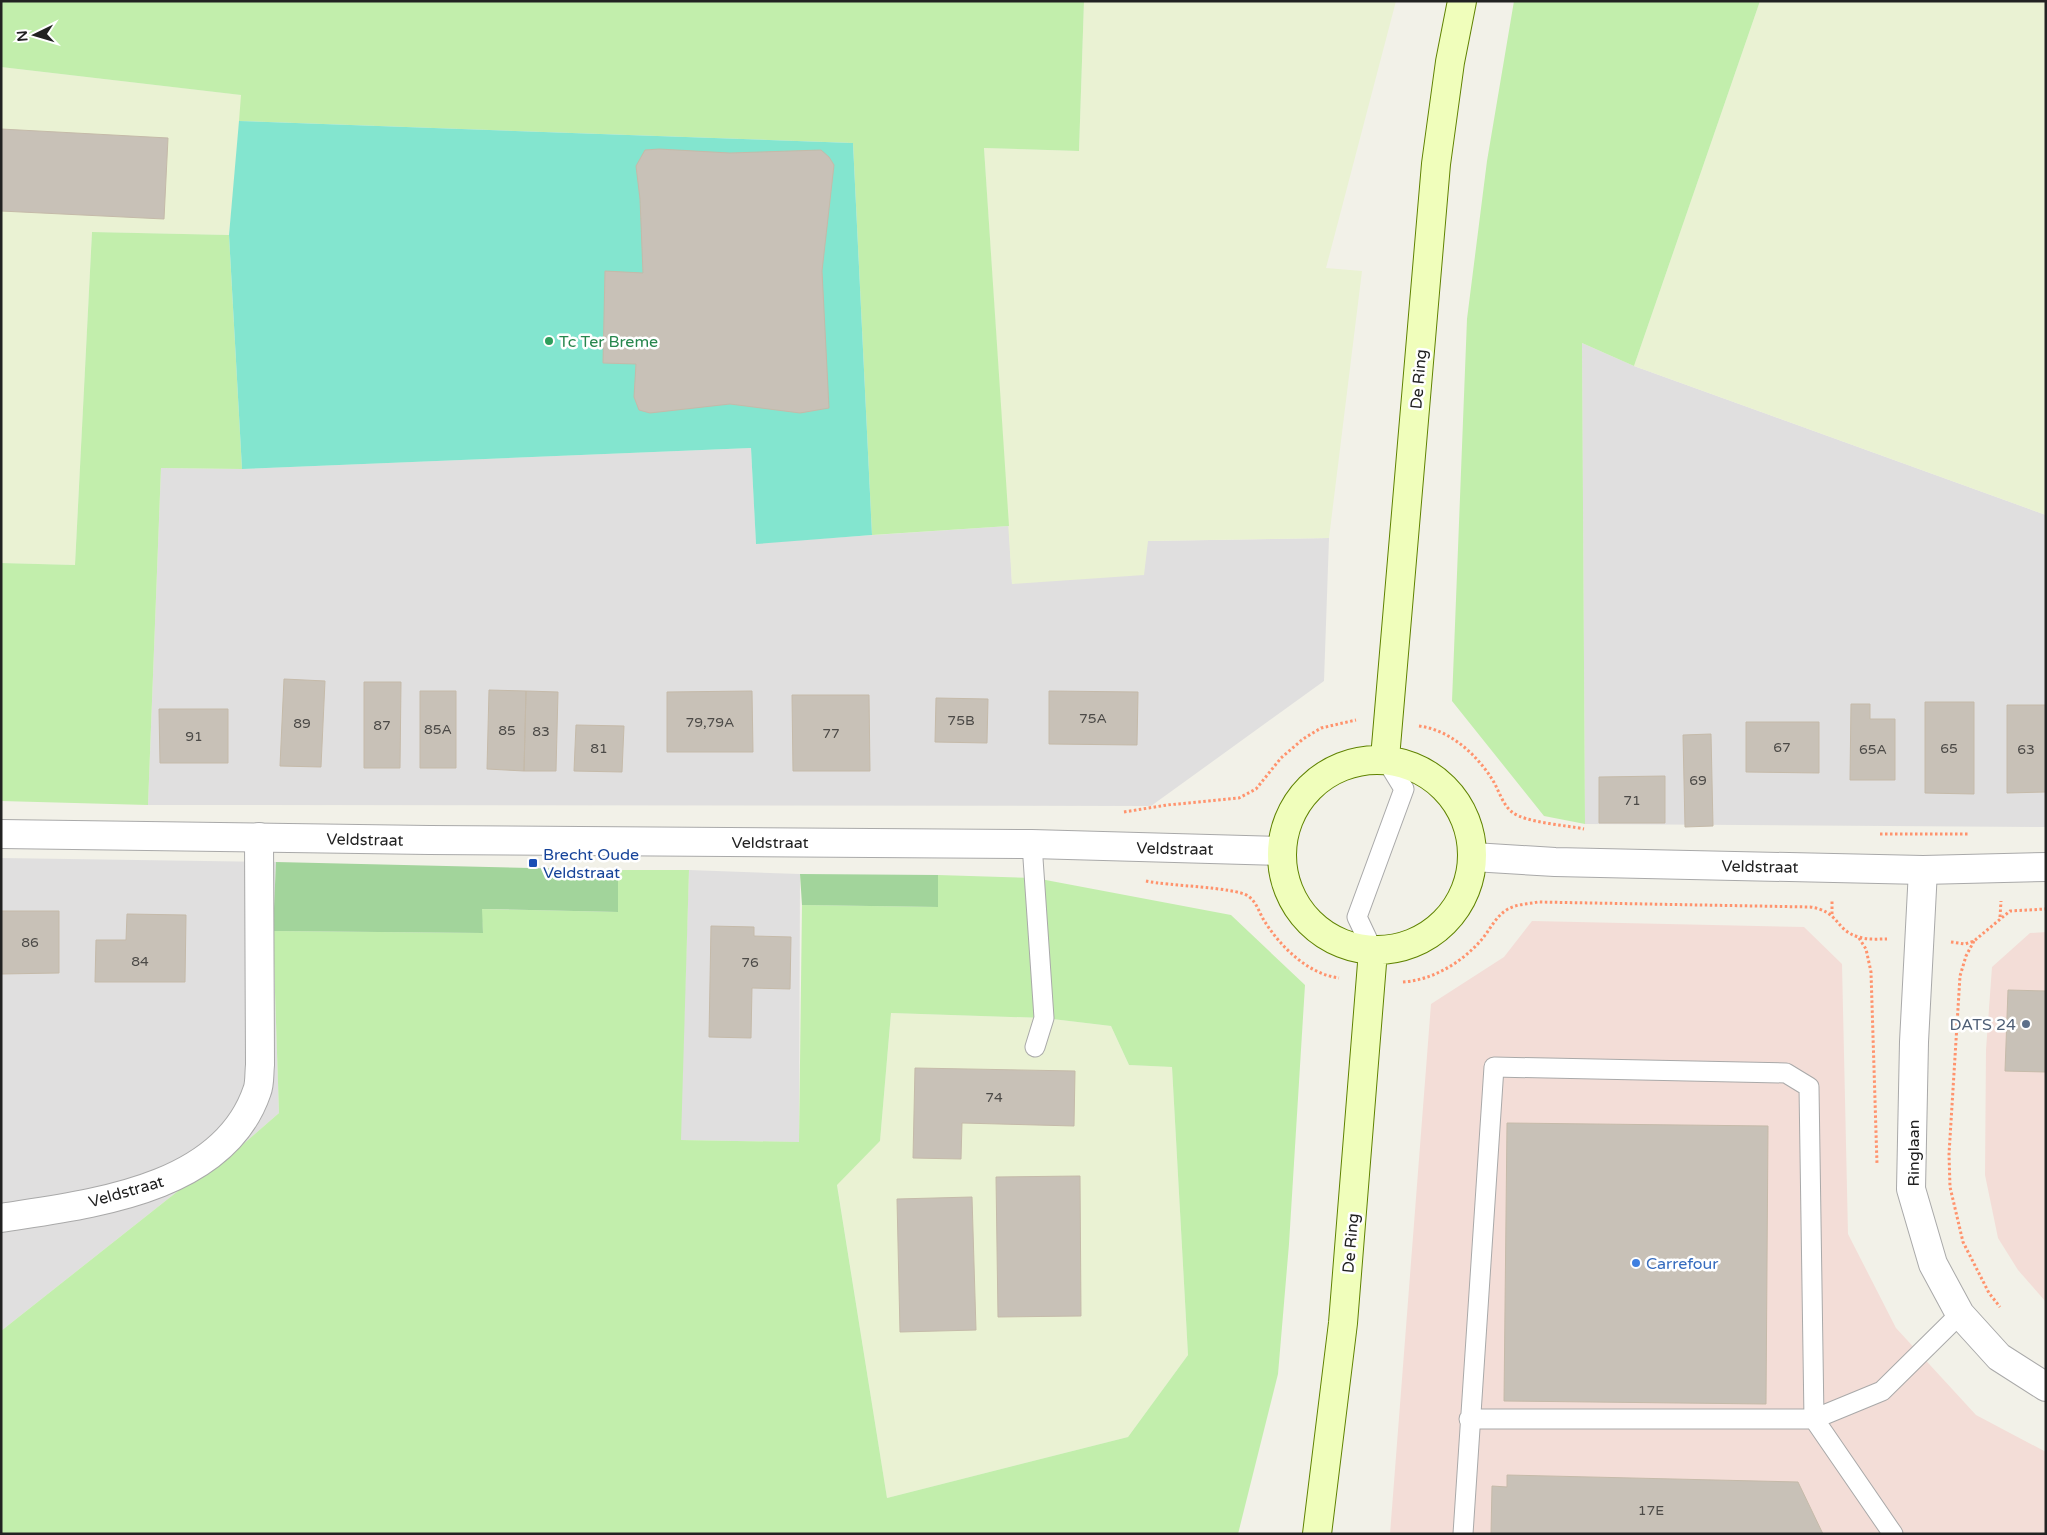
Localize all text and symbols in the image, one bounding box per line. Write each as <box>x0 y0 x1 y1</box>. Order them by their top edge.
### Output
north arrow <box>10 10 60 60</box>
text: N <box>14 30 32 42</box>
place label: Tc Ter Breme <box>559 332 658 352</box>
marker: Tc Ter Breme <box>543 335 555 347</box>
street label: De Ring <box>1406 348 1432 410</box>
house number: 75A <box>1079 710 1107 727</box>
house number: 75B <box>947 712 975 729</box>
house number: 79,79A <box>685 714 735 731</box>
house number: 89 <box>293 715 311 732</box>
house number: 87 <box>373 717 391 734</box>
house number: 85A <box>424 721 452 738</box>
house number: 85 <box>498 722 516 739</box>
house number: 83 <box>532 723 550 740</box>
house number: 77 <box>822 725 840 742</box>
house number: 91 <box>185 728 203 745</box>
house number: 67 <box>1773 739 1791 756</box>
house number: 81 <box>590 740 608 757</box>
house number: 65 <box>1940 740 1958 757</box>
house number: 65A <box>1859 741 1887 758</box>
house number: 63 <box>2017 741 2035 758</box>
house number: 69 <box>1689 772 1707 789</box>
house number: 71 <box>1623 792 1641 809</box>
street label: Veldstraat <box>326 829 404 851</box>
street label: Veldstraat <box>731 833 809 853</box>
street label: Veldstraat <box>1136 838 1214 860</box>
place label: Brecht Oude Veldstraat <box>543 845 639 883</box>
street label: Veldstraat <box>1721 856 1799 878</box>
marker: Brecht Oude Veldstraat <box>527 857 539 869</box>
house number: 86 <box>21 934 39 951</box>
house number: 84 <box>131 953 149 970</box>
house number: 76 <box>741 954 759 971</box>
place label: DATS 24 <box>1949 1015 2016 1035</box>
marker: DATS 24 <box>2020 1018 2032 1030</box>
house number: 74 <box>985 1089 1003 1106</box>
street label: Ringlaan <box>1904 1120 1924 1186</box>
street label: Veldstraat <box>86 1172 166 1212</box>
street label: De Ring <box>1338 1212 1364 1274</box>
place label: Carrefour <box>1646 1254 1719 1274</box>
marker: Carrefour <box>1630 1257 1642 1269</box>
house number: 17E <box>1638 1502 1664 1519</box>

